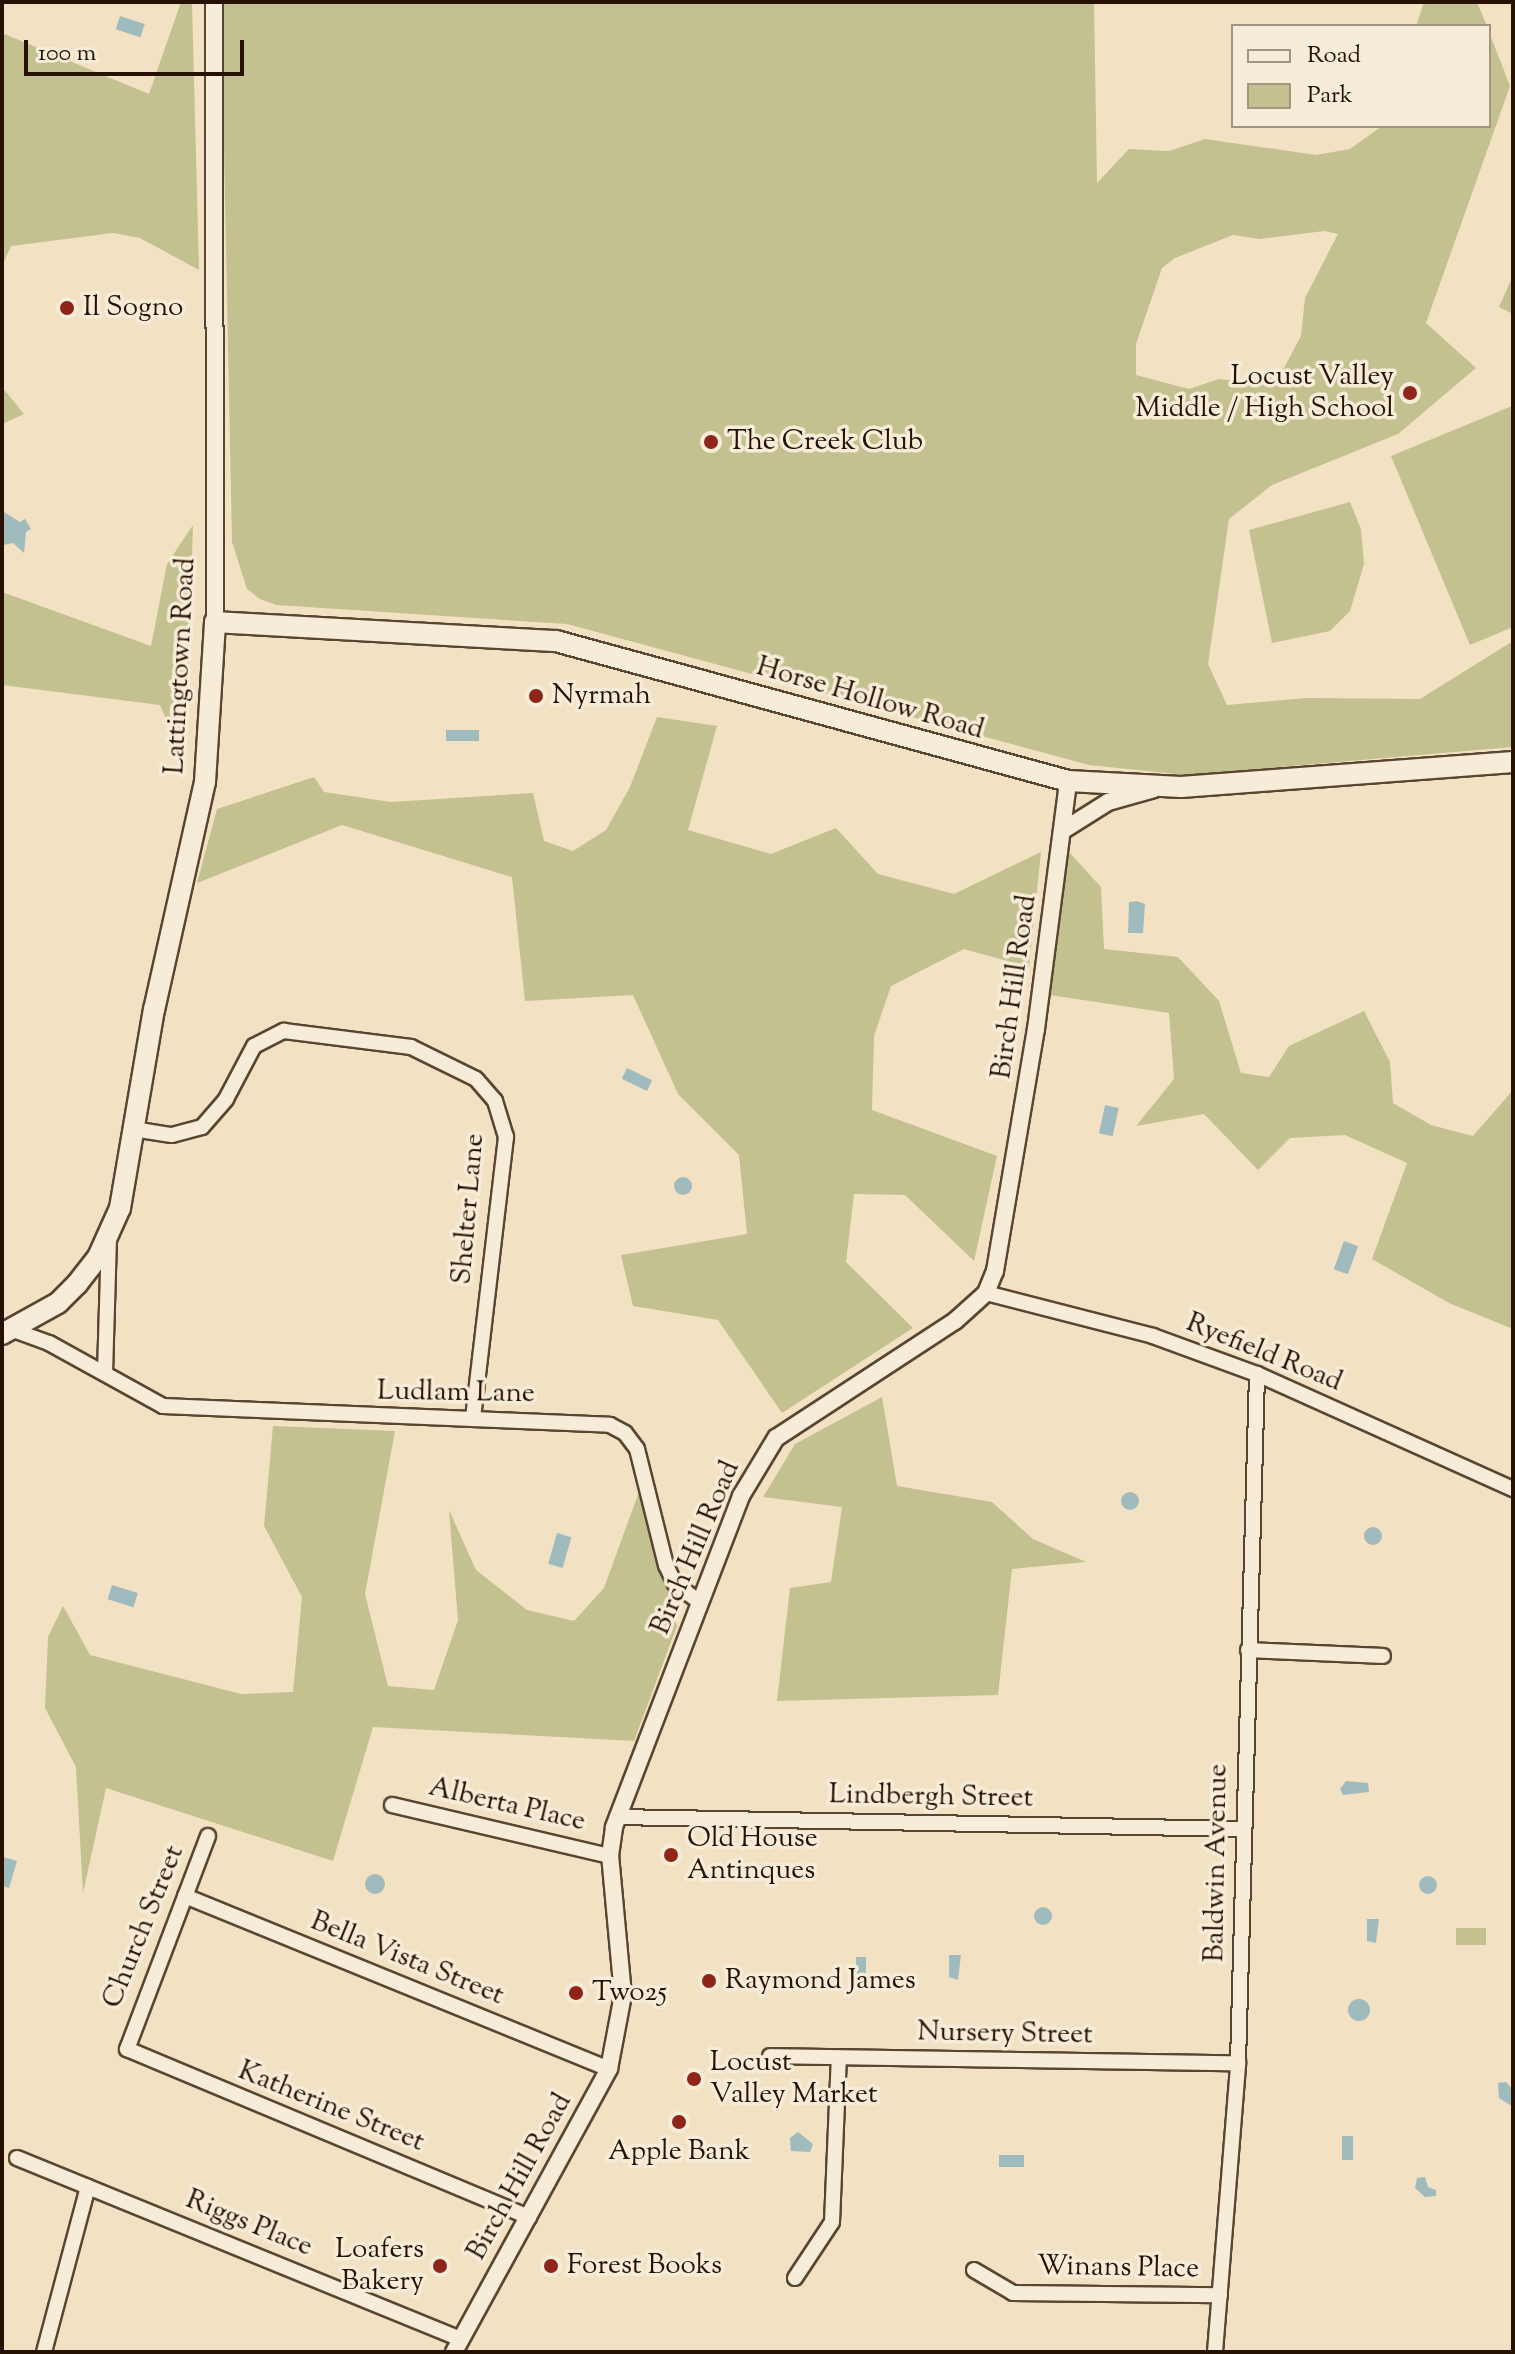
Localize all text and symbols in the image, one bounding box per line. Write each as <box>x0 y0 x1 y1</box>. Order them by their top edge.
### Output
scale bar <box>28 24 248 74</box>
legend <box>1231 24 1491 128</box>
text: 100 m <box>38 37 96 71</box>
text: Road <box>1307 39 1361 73</box>
text: Park <box>1307 79 1353 113</box>
place label: Il Sogno <box>83 291 183 325</box>
marker: Il Sogno <box>58 299 76 317</box>
place label: Locust Valley Middle / High School <box>1135 360 1394 426</box>
marker: Locust Valley Middle / High School <box>1401 384 1419 402</box>
place label: The Creek Club <box>727 425 923 459</box>
marker: The Creek Club <box>702 433 720 451</box>
street label: Lattingtown Road <box>159 557 203 775</box>
street label: Horse Hollow Road <box>752 650 988 748</box>
place label: Nyrmah <box>552 679 651 713</box>
marker: Nyrmah <box>527 687 545 705</box>
street label: Birch Hill Road <box>985 893 1045 1081</box>
street label: Shelter Lane <box>446 1132 492 1286</box>
street label: Ryefield Road <box>1181 1306 1347 1400</box>
street label: Ludlam Lane <box>377 1375 535 1411</box>
street label: Birch Hill Road <box>644 1456 748 1640</box>
street label: Baldwin Avenue <box>1198 1763 1236 1963</box>
street label: Alberta Place <box>425 1771 589 1839</box>
street label: Lindbergh Street <box>829 1778 1033 1816</box>
place label: Old House Antinques <box>687 1822 818 1888</box>
street label: Church Street <box>96 1841 192 2013</box>
marker: Old House Antinques <box>662 1846 680 1864</box>
street label: Bella Vista Street <box>305 1905 509 2013</box>
place label: Raymond James <box>725 1964 916 1998</box>
marker: Raymond James <box>700 1972 718 1990</box>
place label: Two25 <box>592 1976 667 2010</box>
marker: Two25 <box>567 1984 585 2002</box>
street label: Nursery Street <box>917 2016 1093 2052</box>
place label: Locust Valley Market <box>710 2046 878 2112</box>
street label: Katherine Street <box>233 2054 429 2160</box>
marker: Locust Valley Market <box>685 2070 703 2088</box>
street label: Birch Hill Road <box>460 2088 580 2266</box>
marker: Apple Bank <box>670 2113 688 2131</box>
place label: Apple Bank <box>608 2135 750 2169</box>
street label: Riggs Place <box>181 2183 317 2265</box>
place label: Loafers Bakery <box>335 2233 424 2299</box>
place label: Forest Books <box>567 2249 722 2283</box>
street label: Winans Place <box>1037 2250 1199 2286</box>
marker: Loafers Bakery <box>431 2257 449 2275</box>
marker: Forest Books <box>542 2257 560 2275</box>

